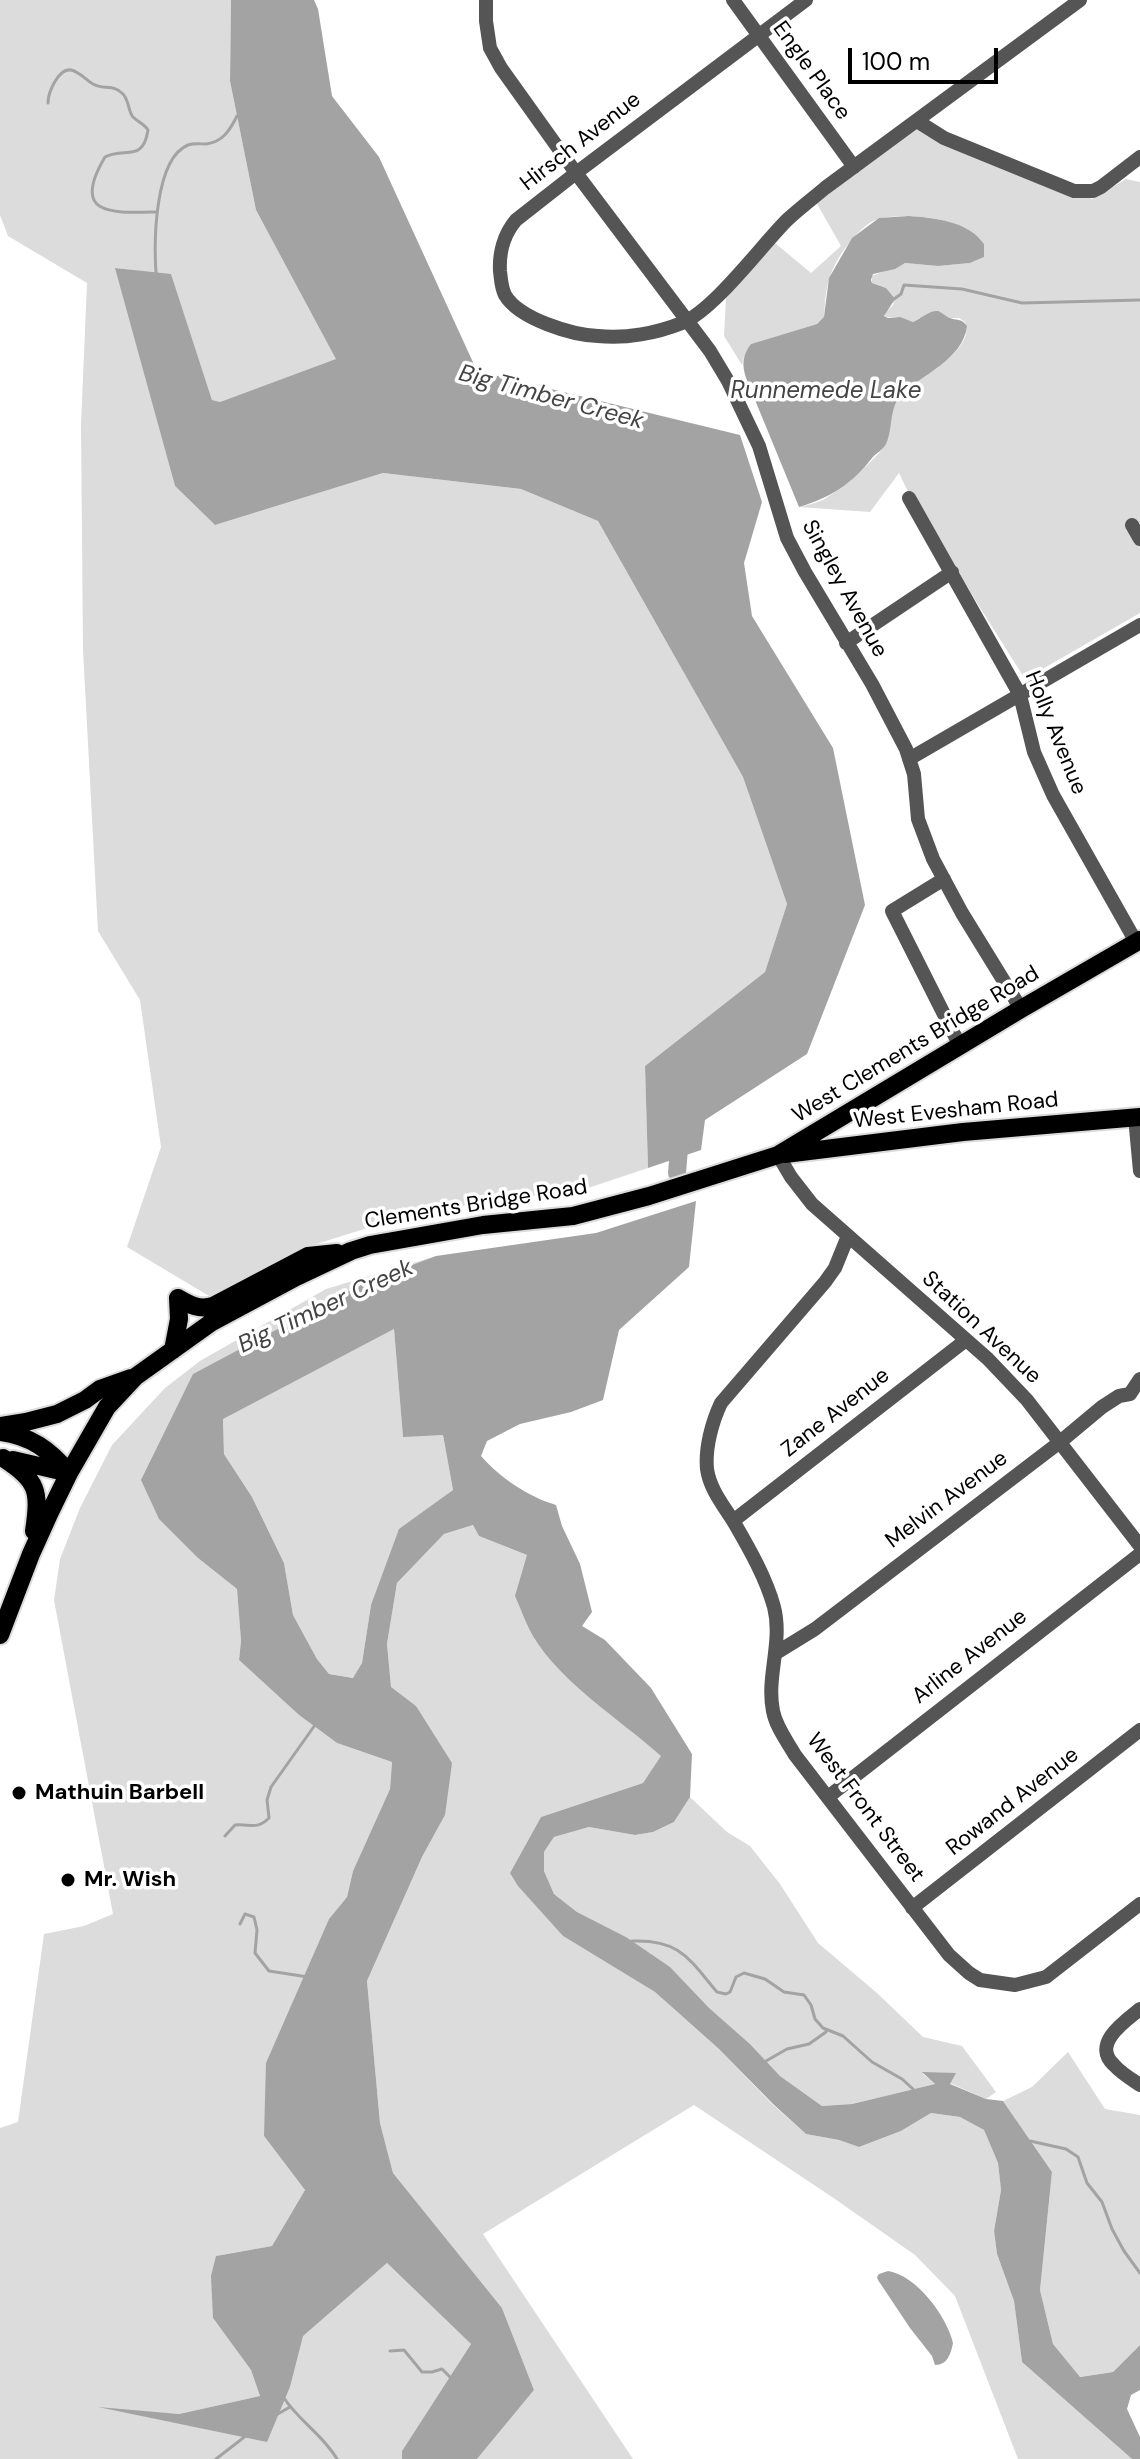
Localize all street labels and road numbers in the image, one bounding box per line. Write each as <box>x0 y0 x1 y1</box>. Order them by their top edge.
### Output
street label: Engle Place <box>766 17 856 125</box>
street label: Hirsch Avenue <box>516 87 646 197</box>
street label: Singley Avenue <box>795 516 893 662</box>
street label: Holly Avenue <box>1018 667 1092 799</box>
street label: West Clements Bridge Road <box>788 961 1044 1129</box>
street label: West Evesham Road <box>852 1087 1060 1135</box>
street label: Clements Bridge Road <box>363 1174 589 1236</box>
street label: Station Avenue <box>916 1266 1046 1390</box>
street label: Zane Avenue <box>777 1363 895 1463</box>
street label: Melvin Avenue <box>881 1446 1013 1554</box>
street label: Arline Avenue <box>907 1604 1033 1710</box>
street label: West Front Street <box>800 1728 930 1888</box>
street label: Rowand Avenue <box>942 1742 1084 1862</box>

